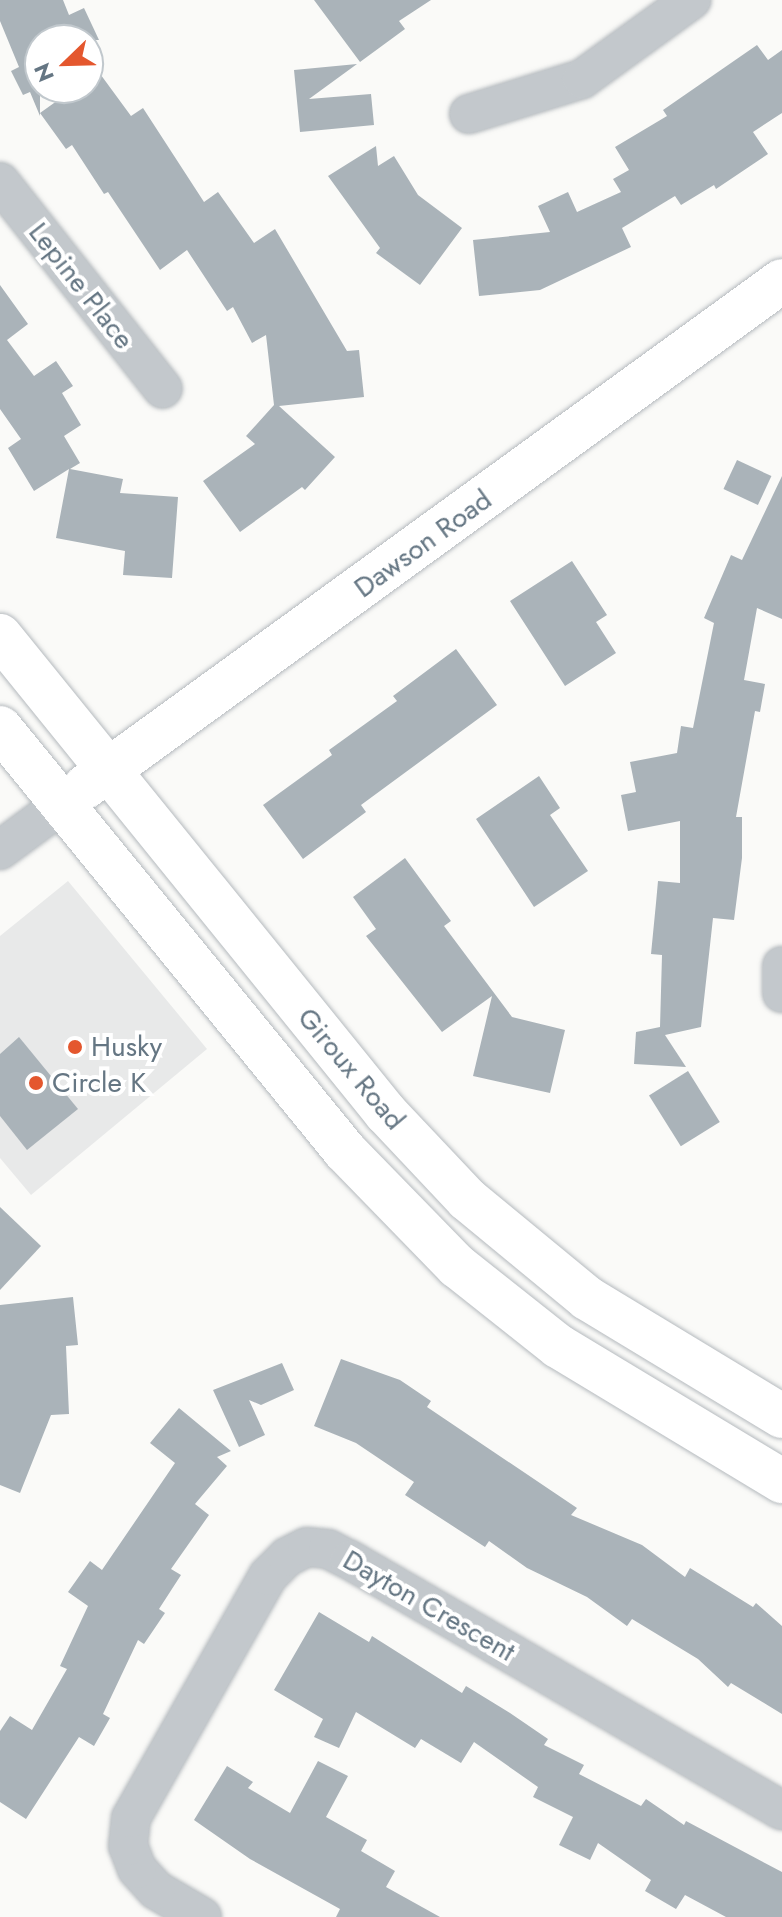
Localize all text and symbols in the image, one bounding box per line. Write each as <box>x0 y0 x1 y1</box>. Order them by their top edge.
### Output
north arrow <box>24 24 104 104</box>
text: N <box>26 58 62 87</box>
street label: Lepine Place <box>21 216 141 356</box>
street label: Dawson Road <box>348 483 498 605</box>
street label: Giroux Road <box>290 1001 412 1137</box>
place label: Husky <box>91 1030 162 1064</box>
marker: Husky <box>66 1038 84 1056</box>
place label: Circle K <box>52 1066 146 1100</box>
marker: Circle K <box>27 1074 45 1092</box>
street label: Dayton Crescent <box>337 1543 521 1669</box>

